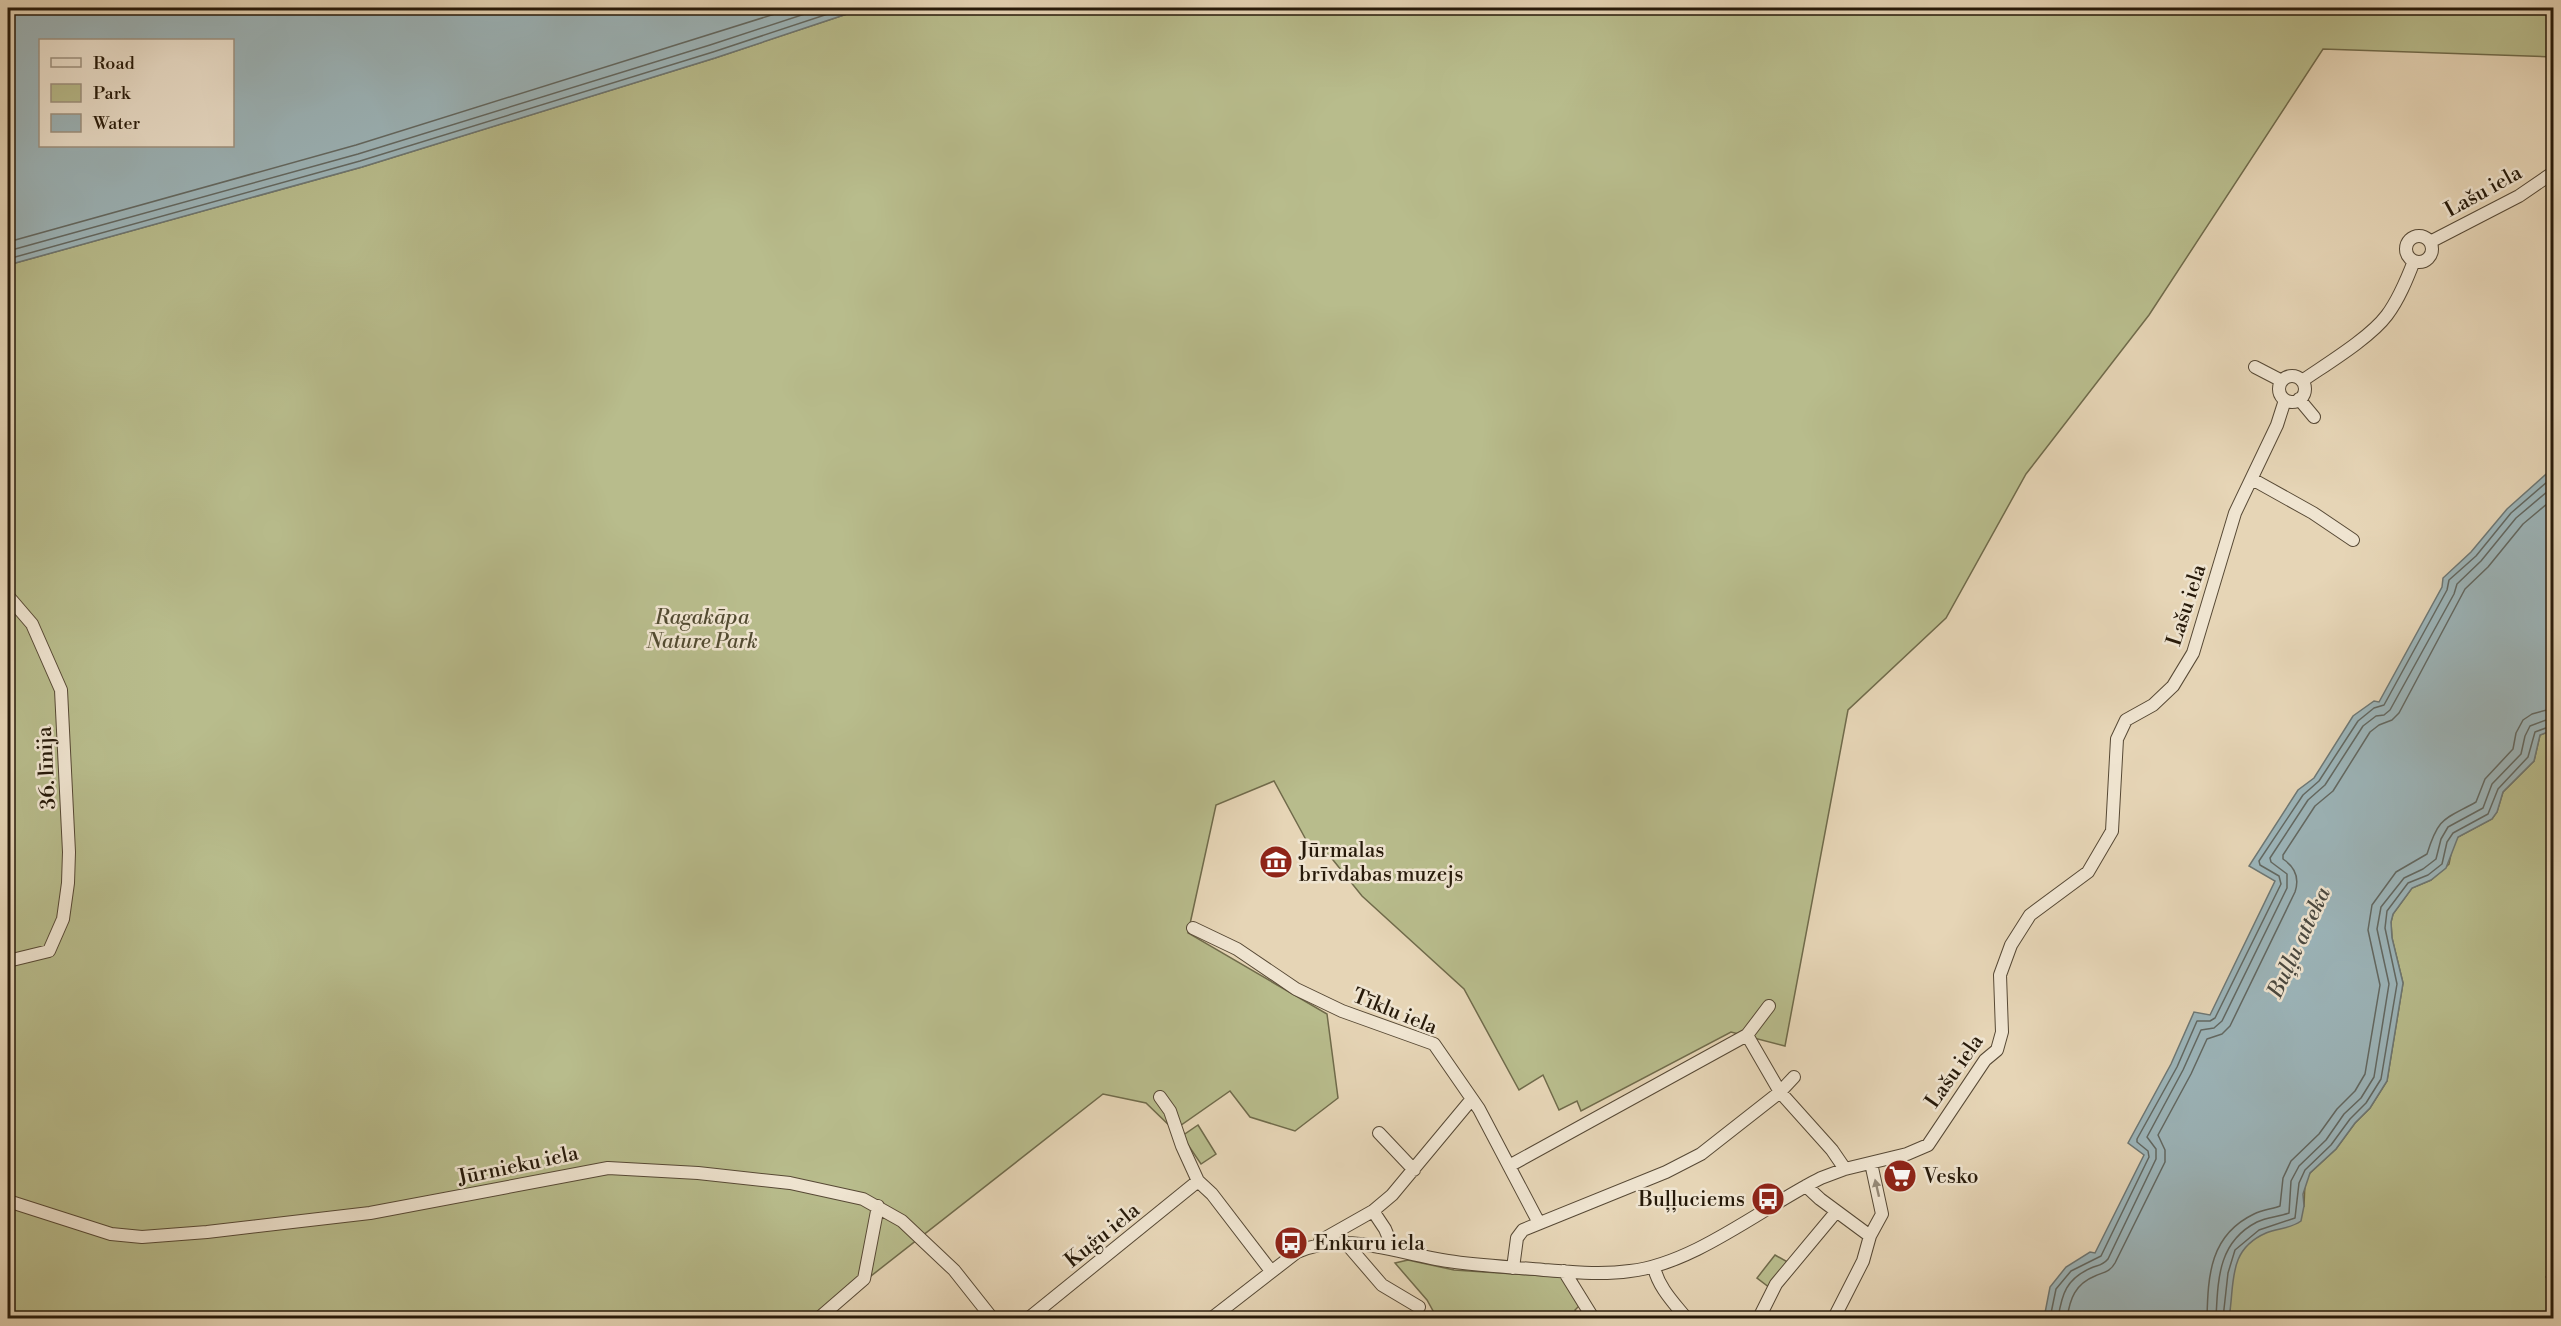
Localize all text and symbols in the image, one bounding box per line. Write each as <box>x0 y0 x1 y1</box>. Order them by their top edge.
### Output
legend <box>39 39 234 147</box>
text: Road <box>93 52 136 75</box>
text: Park <box>93 82 132 105</box>
text: Water <box>92 112 141 135</box>
street label: Lašu iela <box>2440 160 2527 224</box>
street label: Lašu iela <box>2162 561 2212 649</box>
park label: Ragakāpa Nature Park <box>645 605 758 655</box>
street label: 36. līnija <box>32 725 62 810</box>
place label: Jūrmalas brīvdabas muzejs <box>1298 838 1463 888</box>
museum icon: Jūrmalas brīvdabas muzejs <box>1258 844 1294 880</box>
water label: Buļļu atteka <box>2262 882 2337 1003</box>
street label: Tīklu iela <box>1348 983 1441 1041</box>
street label: Lašu iela <box>1920 1029 1990 1114</box>
street label: Jūrnieku iela <box>455 1140 581 1192</box>
supermarket icon: Vesko <box>1882 1158 1918 1194</box>
place label: Vesko <box>1922 1164 1979 1190</box>
one-way arrow <box>1872 1179 1881 1198</box>
bus stop icon: Buļļuciems <box>1750 1181 1786 1217</box>
place label: Buļļuciems <box>1637 1187 1745 1213</box>
street label: Kuģu iela <box>1060 1197 1146 1274</box>
bus stop icon: Enkuru iela <box>1273 1225 1309 1261</box>
place label: Enkuru iela <box>1314 1231 1425 1257</box>

